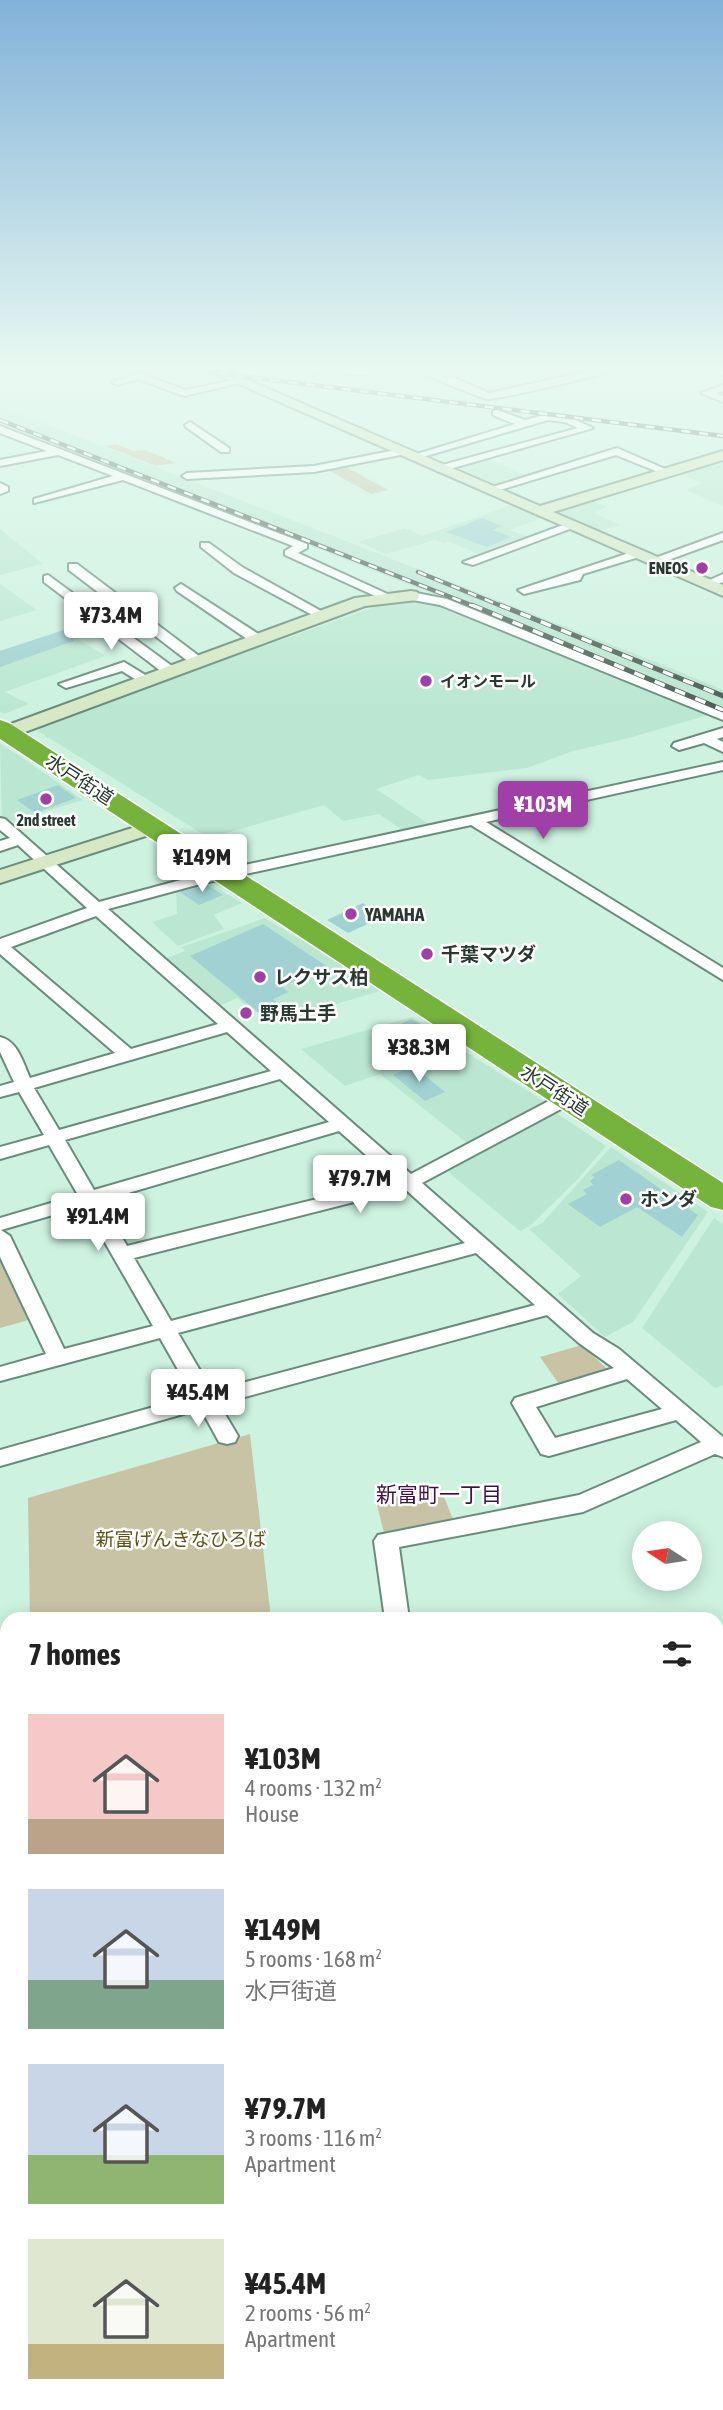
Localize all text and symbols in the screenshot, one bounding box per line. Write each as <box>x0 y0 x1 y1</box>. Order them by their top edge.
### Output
place label: ENEOS <box>649 559 688 577</box>
marker: ENEOS <box>694 560 710 576</box>
pin: ¥73.4M <box>54 592 168 652</box>
text: ¥73.4M <box>80 602 142 628</box>
place label: イオンモール <box>440 672 536 690</box>
marker: イオンモール <box>418 673 434 689</box>
street label: 水戸街道 <box>42 749 118 809</box>
pin: ¥103M <box>494 782 592 841</box>
marker: 2nd street <box>38 791 54 807</box>
text: ¥103M <box>514 791 572 817</box>
place label: 2nd street <box>16 811 76 829</box>
pin: ¥149M <box>153 834 251 894</box>
text: ¥149M <box>173 844 231 870</box>
place label: YAMAHA <box>364 903 425 925</box>
marker: YAMAHA <box>343 906 359 922</box>
place label: 千葉マツダ <box>441 943 536 965</box>
marker: 千葉マツダ <box>419 946 435 962</box>
place label: レクサス柏 <box>274 966 369 988</box>
marker: レクサス柏 <box>252 969 268 985</box>
place label: 野馬土手 <box>260 1002 336 1024</box>
marker: 野馬土手 <box>238 1005 254 1021</box>
pin: ¥38.3M <box>362 1024 476 1084</box>
text: ¥38.3M <box>388 1034 450 1060</box>
street label: 水戸街道 <box>517 1060 593 1120</box>
pin: ¥79.7M <box>303 1156 417 1215</box>
text: ¥79.7M <box>329 1165 391 1191</box>
place label: ホンダ <box>640 1188 697 1210</box>
marker: ホンダ <box>618 1191 634 1207</box>
pin: ¥91.4M <box>41 1194 155 1253</box>
text: ¥91.4M <box>67 1203 129 1229</box>
pin: ¥45.4M <box>141 1370 255 1429</box>
text: ¥45.4M <box>167 1379 229 1405</box>
district label: 新富町一丁目 <box>376 1482 502 1506</box>
north arrow <box>632 1521 702 1591</box>
map controls <box>632 1521 702 1591</box>
park label: 新富げんきなひろば <box>95 1528 267 1550</box>
icon: filters <box>658 1635 696 1673</box>
text: 7 homes <box>28 1637 121 1671</box>
text: ¥103M <box>245 1741 321 1775</box>
icon: home <box>84 1742 168 1826</box>
text: 4 rooms · 132 m² <box>245 1775 382 1801</box>
text: House <box>245 1801 299 1827</box>
text: ¥149M <box>245 1912 321 1946</box>
icon: home <box>84 1917 168 2001</box>
text: 5 rooms · 168 m² <box>245 1946 382 1972</box>
text: 水戸街道 <box>245 1978 337 2004</box>
text: ¥79.7M <box>245 2091 326 2125</box>
icon: home <box>84 2092 168 2176</box>
text: 3 rooms · 116 m² <box>245 2125 382 2151</box>
text: Apartment <box>245 2151 336 2177</box>
text: ¥45.4M <box>245 2266 326 2300</box>
icon: home <box>84 2267 168 2351</box>
text: 2 rooms · 56 m² <box>245 2300 371 2326</box>
text: Apartment <box>245 2326 336 2352</box>

